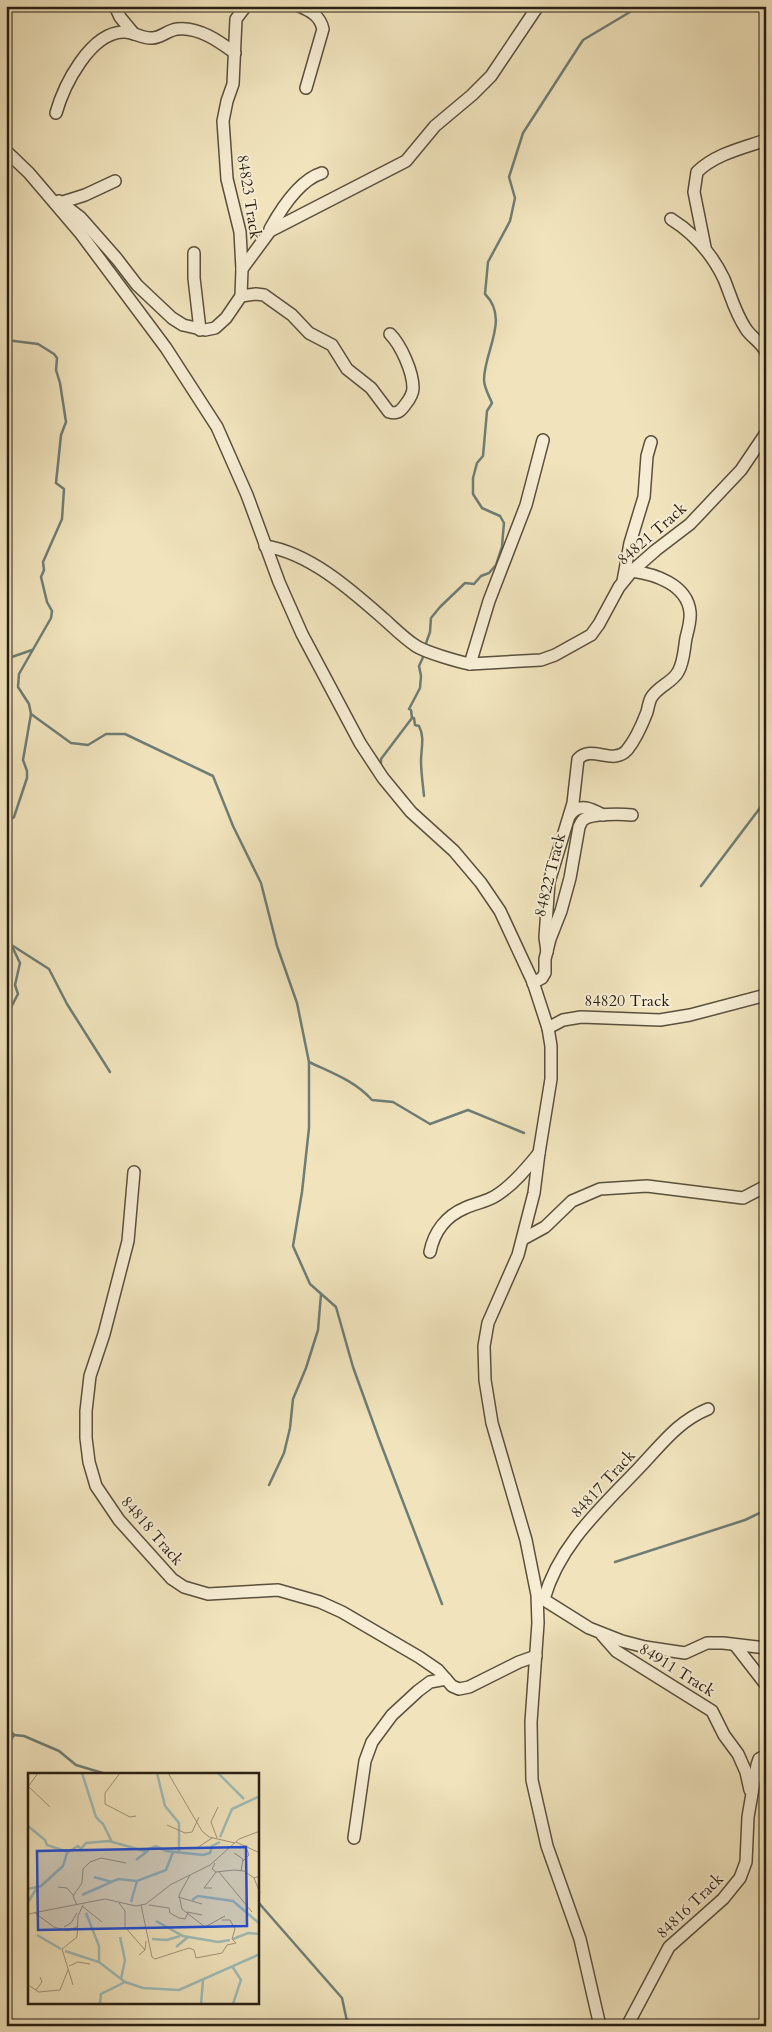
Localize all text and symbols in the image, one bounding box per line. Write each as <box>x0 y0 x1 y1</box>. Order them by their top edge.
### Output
street label: 84823 Track <box>231 153 267 241</box>
street label: 84821 Track <box>612 497 692 570</box>
street label: 84822 Track <box>529 830 571 919</box>
street label: 84820 Track <box>584 990 670 1012</box>
street label: 84817 Track <box>566 1445 641 1523</box>
street label: 84818 Track <box>116 1491 189 1571</box>
street label: 84911 Track <box>635 1638 720 1702</box>
inset map <box>28 1773 259 2004</box>
street label: 84816 Track <box>652 1868 729 1944</box>

